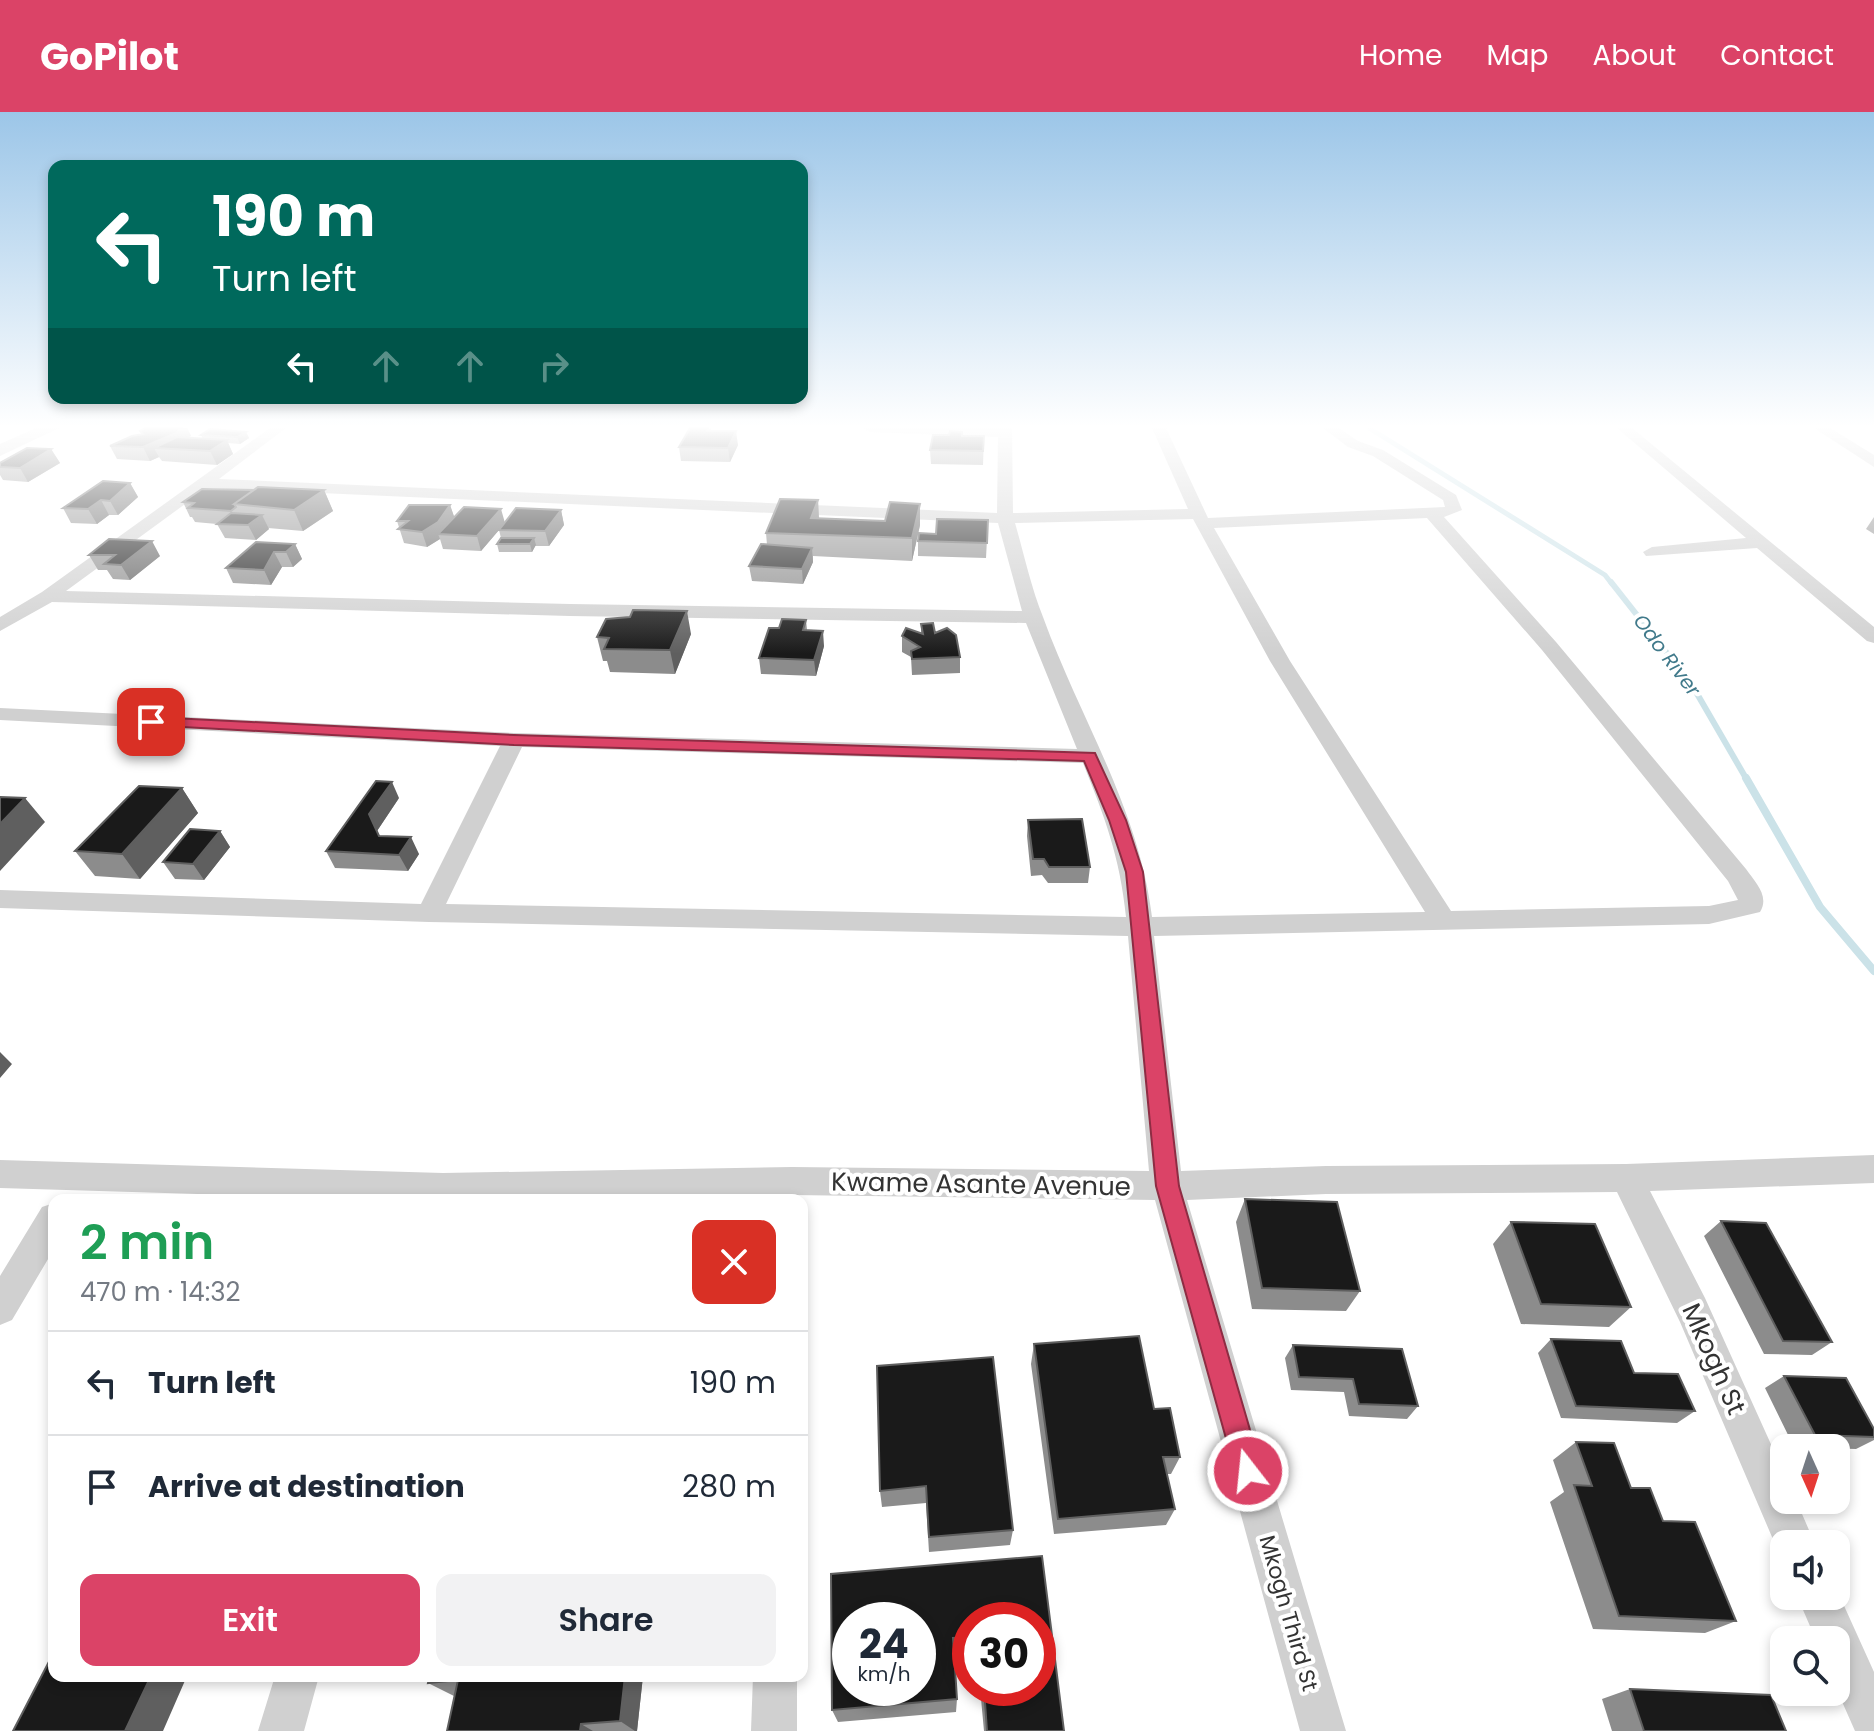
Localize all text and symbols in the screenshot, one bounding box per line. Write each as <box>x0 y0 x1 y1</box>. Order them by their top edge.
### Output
text: GoPilot <box>40 30 179 83</box>
text: Home <box>1359 36 1442 75</box>
text: Map <box>1486 36 1548 75</box>
text: About <box>1592 36 1676 75</box>
text: Contact <box>1720 36 1834 75</box>
text: 190 m <box>212 177 375 256</box>
icon: left <box>80 192 184 296</box>
text: Turn left <box>212 253 357 304</box>
icon: left <box>280 344 324 388</box>
icon: ahead <box>364 344 408 388</box>
icon: ahead <box>448 344 492 388</box>
icon: right <box>532 344 576 388</box>
water label: Odo River <box>1627 608 1707 702</box>
pin <box>117 688 185 756</box>
icon: arrive <box>129 700 173 744</box>
street label: Kwame Asante Avenue <box>831 1163 1131 1205</box>
text: 2 min <box>80 1209 214 1276</box>
button: close <box>692 1220 776 1304</box>
text: 470 m · 14:32 <box>80 1274 240 1310</box>
street label: Mkogh St <box>1673 1298 1755 1420</box>
icon: left <box>80 1361 124 1405</box>
text: Turn left <box>148 1361 276 1404</box>
text: 190 m <box>690 1361 776 1404</box>
position arrow <box>1206 1429 1290 1513</box>
north arrow <box>1770 1434 1850 1514</box>
map controls <box>1770 1434 1850 1706</box>
icon: arrive <box>80 1465 124 1509</box>
text: Arrive at destination <box>148 1465 465 1508</box>
text: 280 m <box>682 1465 776 1508</box>
button: sound <box>1770 1530 1850 1610</box>
street label: Mkogh Third St <box>1252 1532 1326 1695</box>
button: Exit <box>80 1574 420 1666</box>
button: Share <box>436 1574 776 1666</box>
speed limit sign: 30 <box>952 1602 1056 1706</box>
text: 24 <box>859 1616 909 1672</box>
button: search <box>1770 1626 1850 1706</box>
text: km/h <box>857 1660 911 1688</box>

